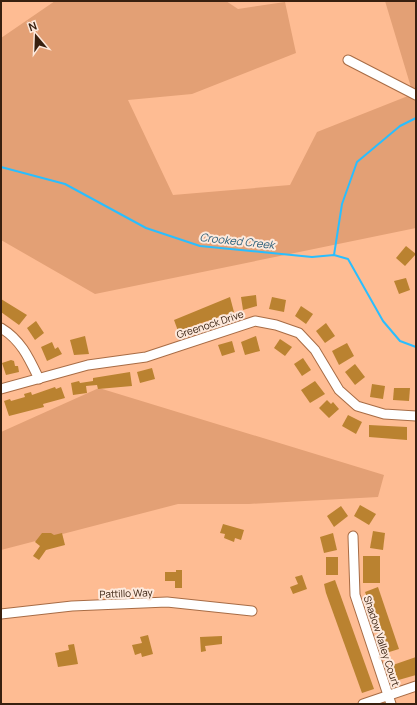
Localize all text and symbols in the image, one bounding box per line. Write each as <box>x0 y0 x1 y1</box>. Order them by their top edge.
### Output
north arrow <box>16 16 56 56</box>
text: N <box>26 18 39 34</box>
water label: Crooked Creek <box>199 229 277 252</box>
street label: Greenock Drive <box>175 307 245 341</box>
street label: Pattillo Way <box>99 585 154 601</box>
street label: Shadow Valley Court <box>361 594 403 688</box>

